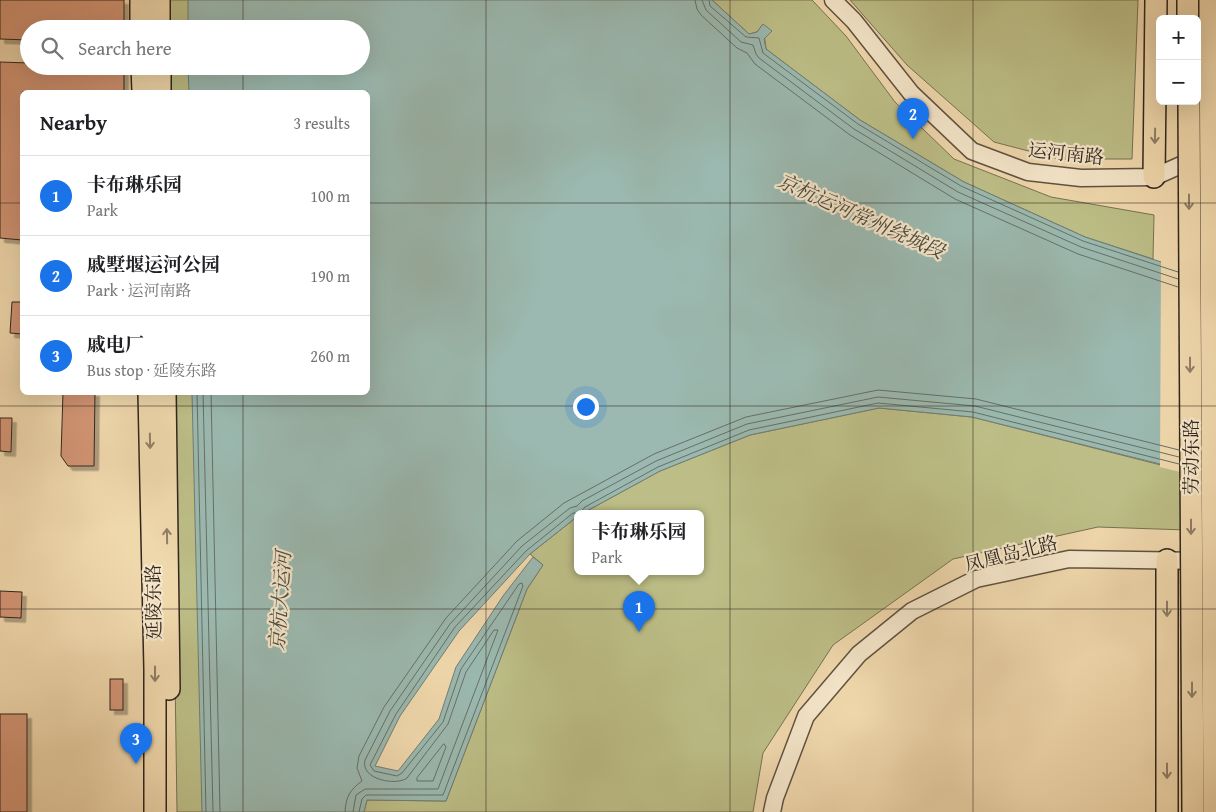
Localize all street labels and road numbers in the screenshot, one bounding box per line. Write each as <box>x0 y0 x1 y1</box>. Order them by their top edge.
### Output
street label: 运河南路 <box>1027 135 1105 171</box>
street label: 劳动东路 <box>1177 419 1205 495</box>
street label: 凤凰岛北路 <box>962 528 1060 578</box>
street label: 延陵东路 <box>138 564 168 640</box>

